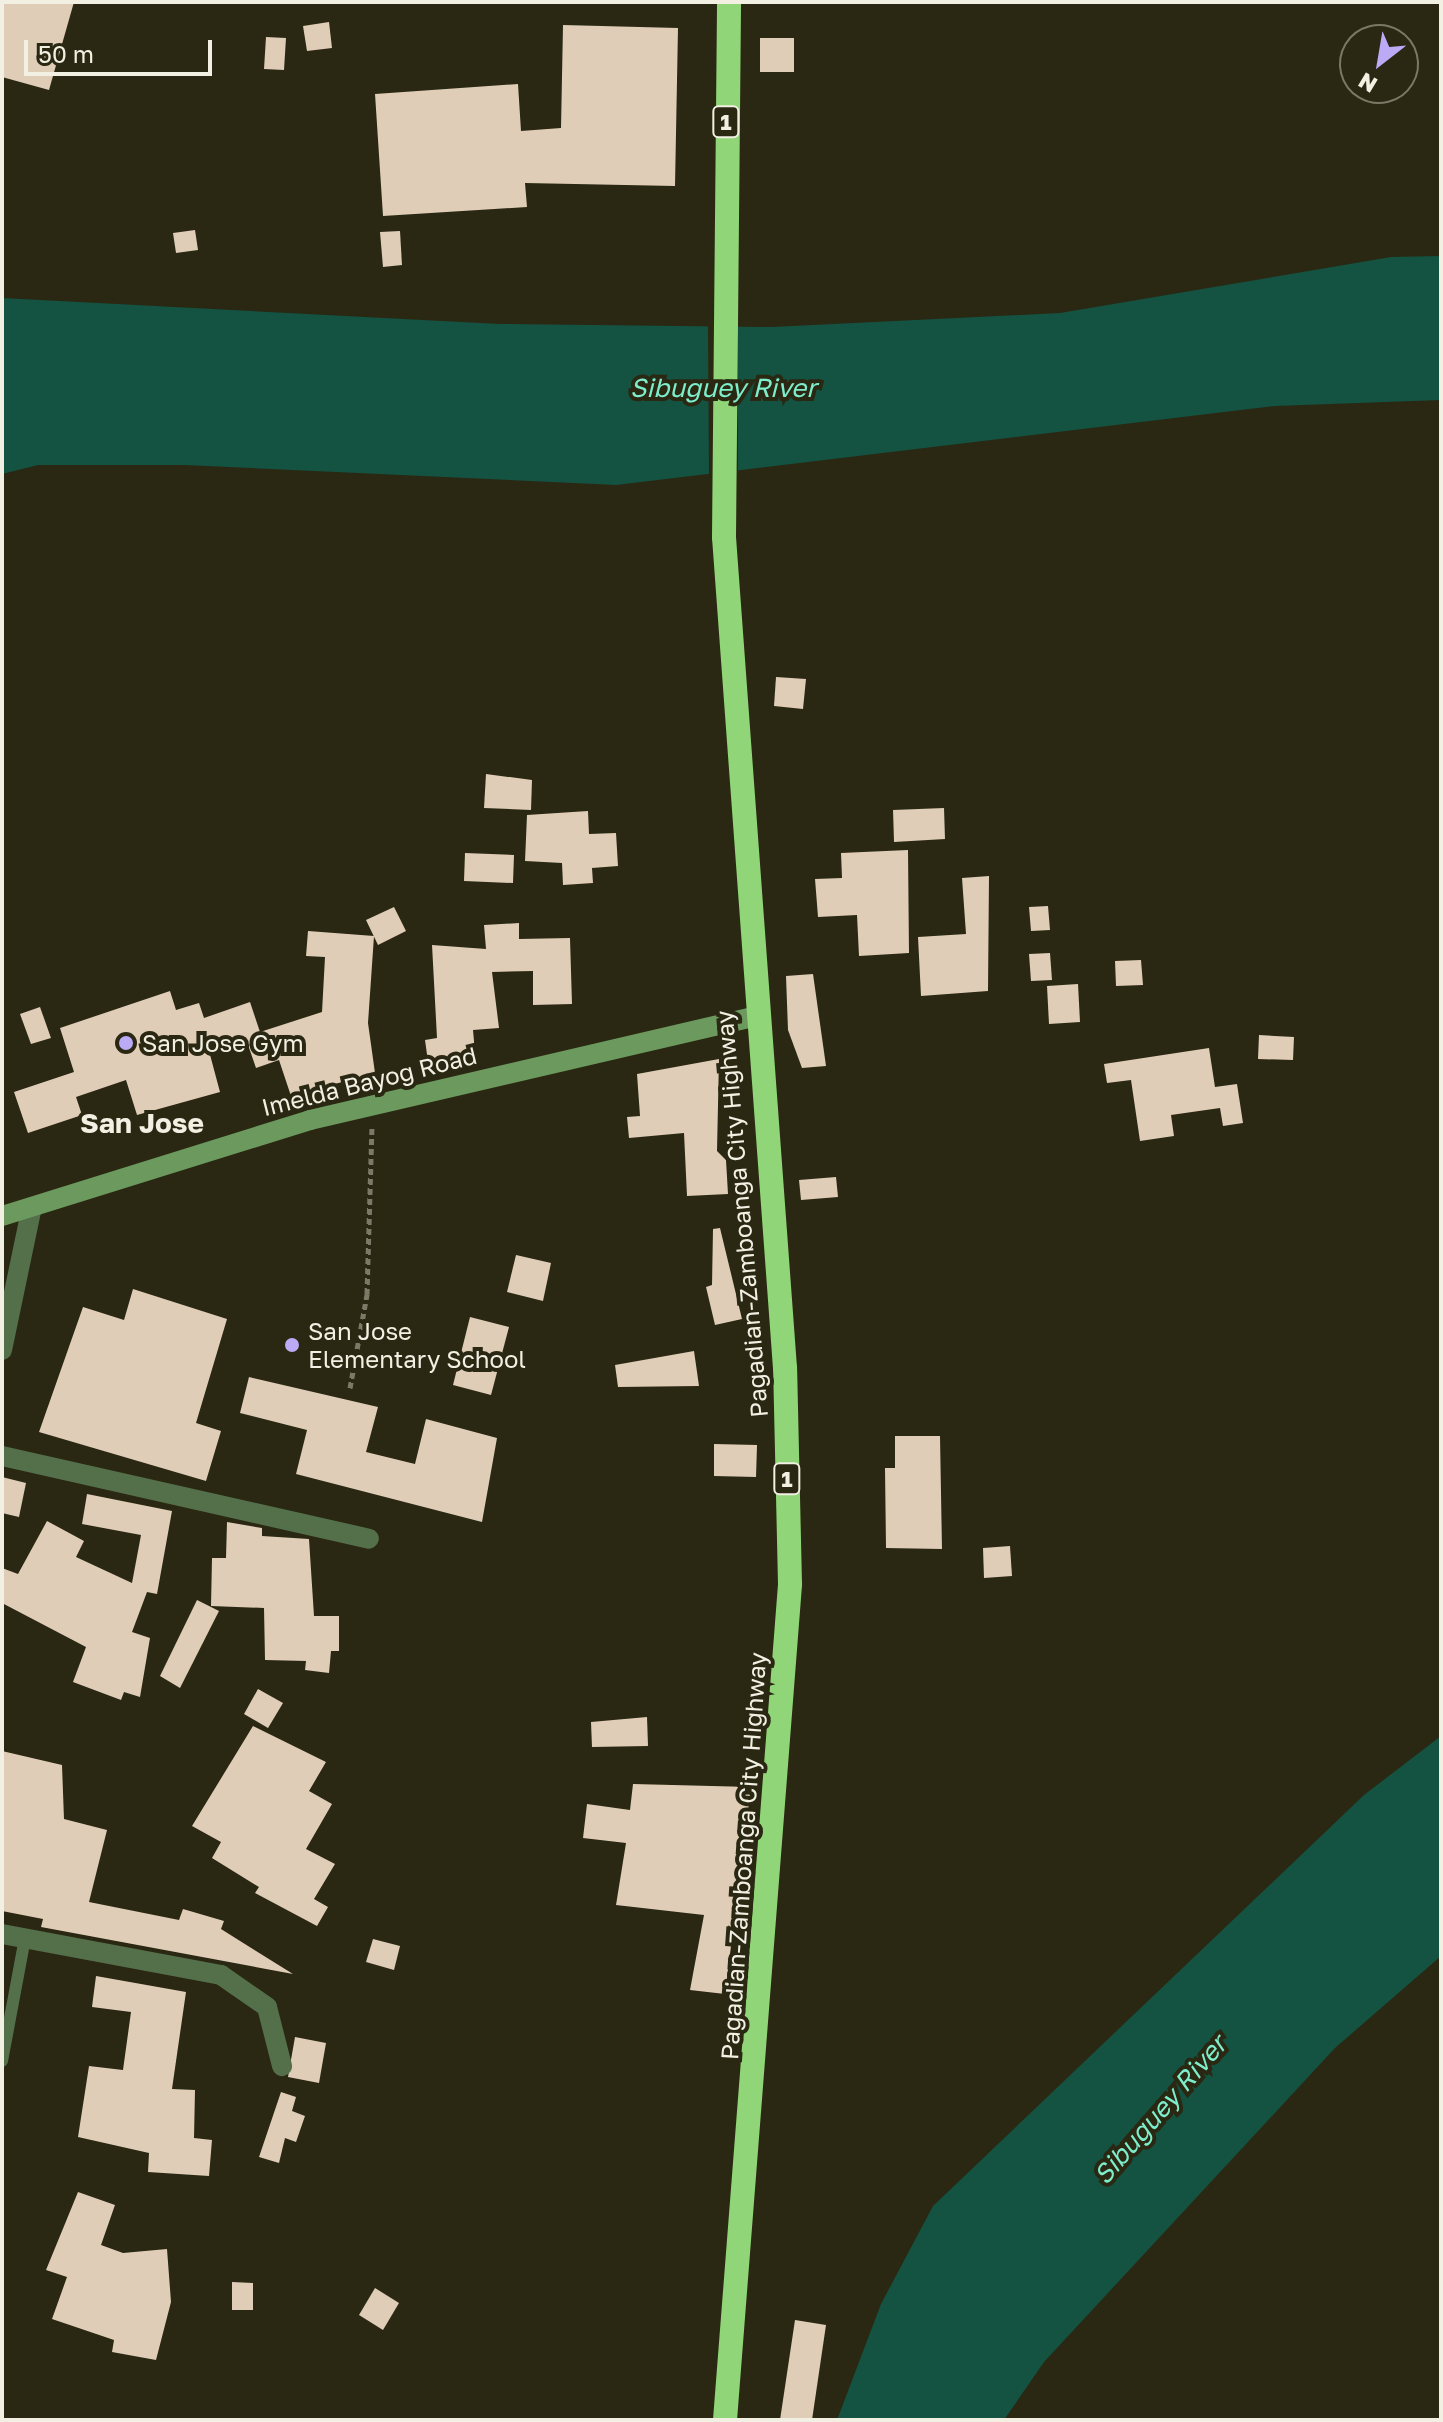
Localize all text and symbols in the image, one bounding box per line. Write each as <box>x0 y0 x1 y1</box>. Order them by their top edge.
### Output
scale bar <box>28 24 216 74</box>
north arrow <box>1339 24 1419 104</box>
text: 50 m <box>38 39 94 68</box>
text: N <box>1353 67 1382 99</box>
road number: 1 <box>712 104 740 140</box>
water label: Sibuguey River <box>630 372 816 404</box>
street label: Pagadian-Zamboanga City Highway <box>709 1009 773 1419</box>
place label: San Jose Gym <box>142 1029 304 1057</box>
marker: San Jose Gym <box>117 1034 135 1052</box>
street label: Imelda Bayog Road <box>259 1040 479 1122</box>
district label: San Jose <box>80 1106 204 1140</box>
place label: San Jose Elementary School <box>308 1317 526 1373</box>
marker: San Jose Elementary School <box>283 1336 301 1354</box>
road number: 1 <box>773 1461 801 1497</box>
street label: Pagadian-Zamboanga City Highway <box>714 1651 772 2061</box>
water label: Sibuguey River <box>1087 2029 1233 2191</box>

